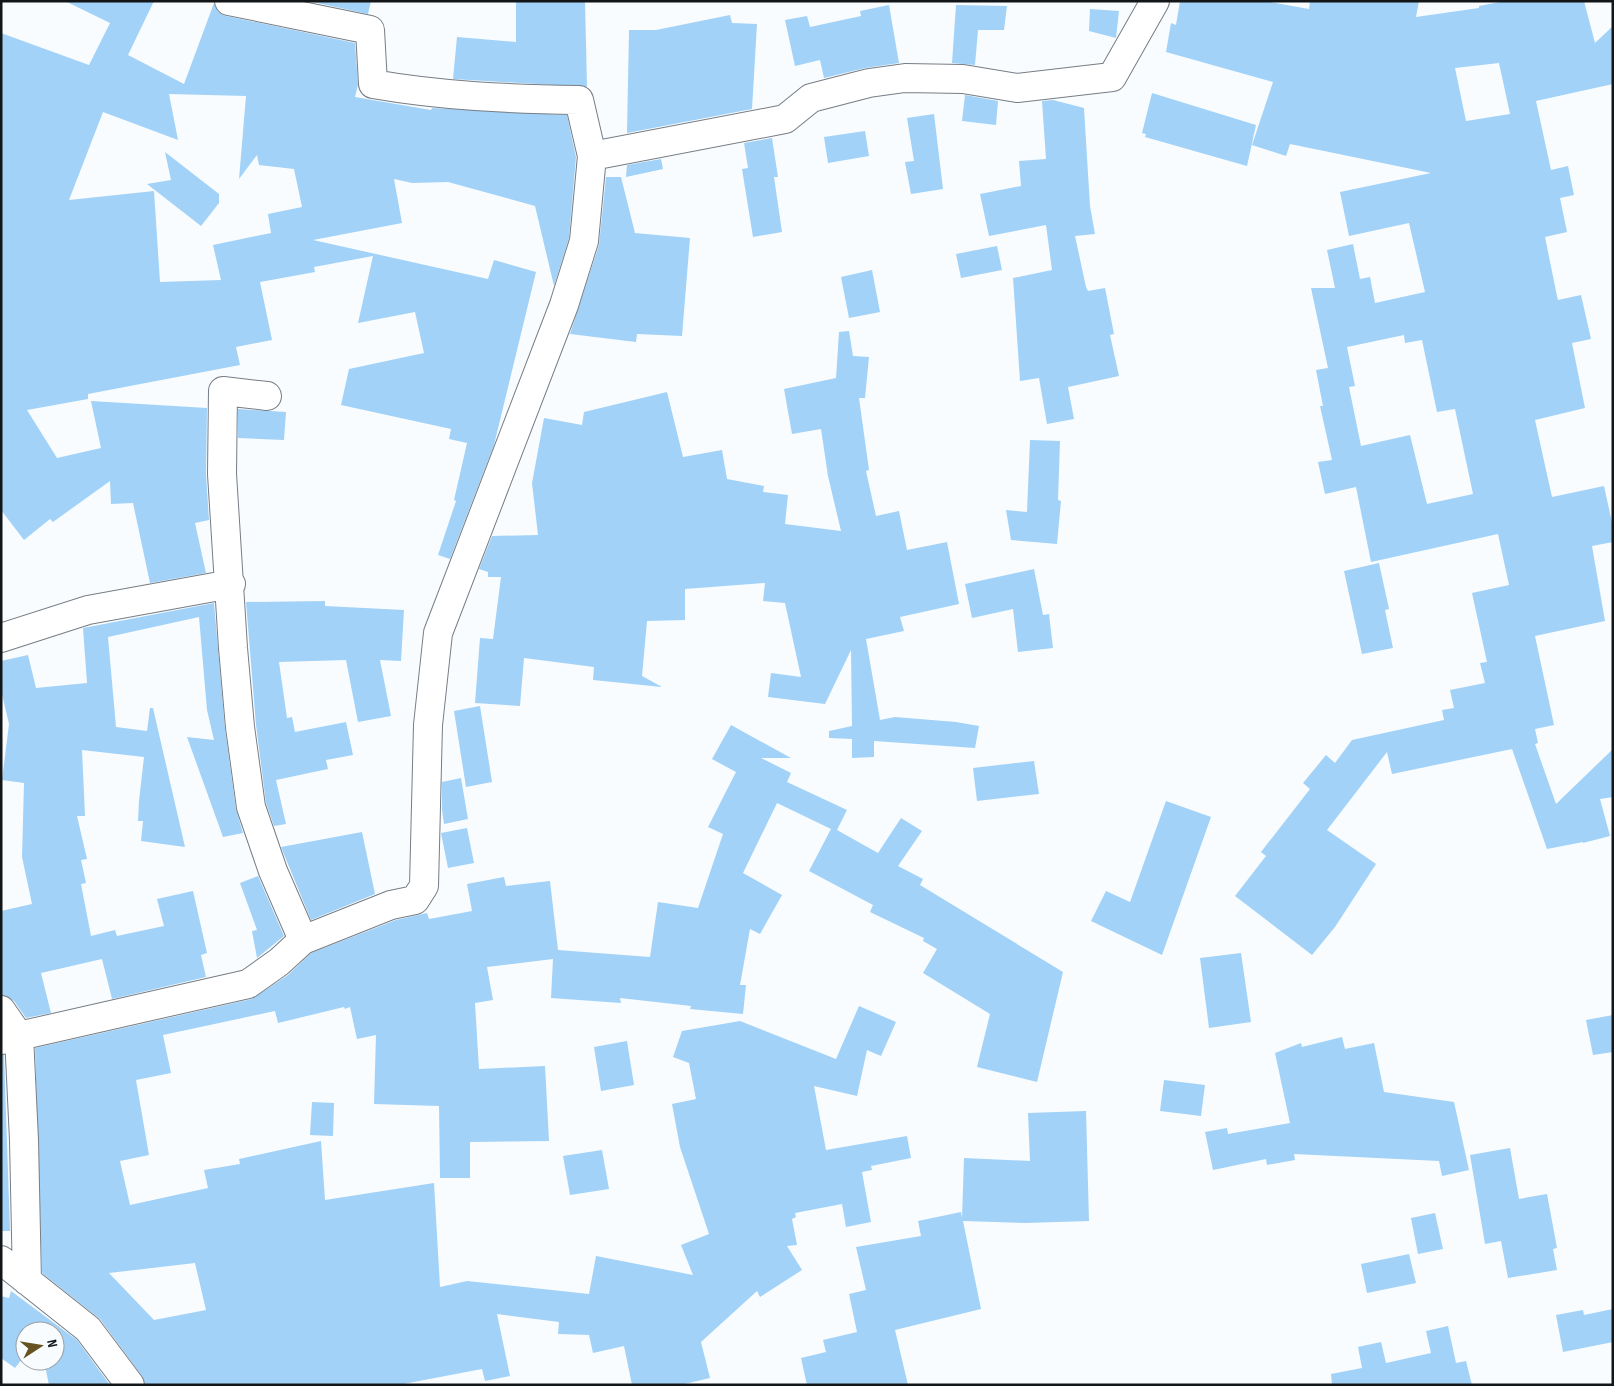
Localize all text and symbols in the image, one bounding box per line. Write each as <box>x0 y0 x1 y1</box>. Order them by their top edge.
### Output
north arrow <box>15 1321 65 1371</box>
text: N <box>43 1338 61 1349</box>

